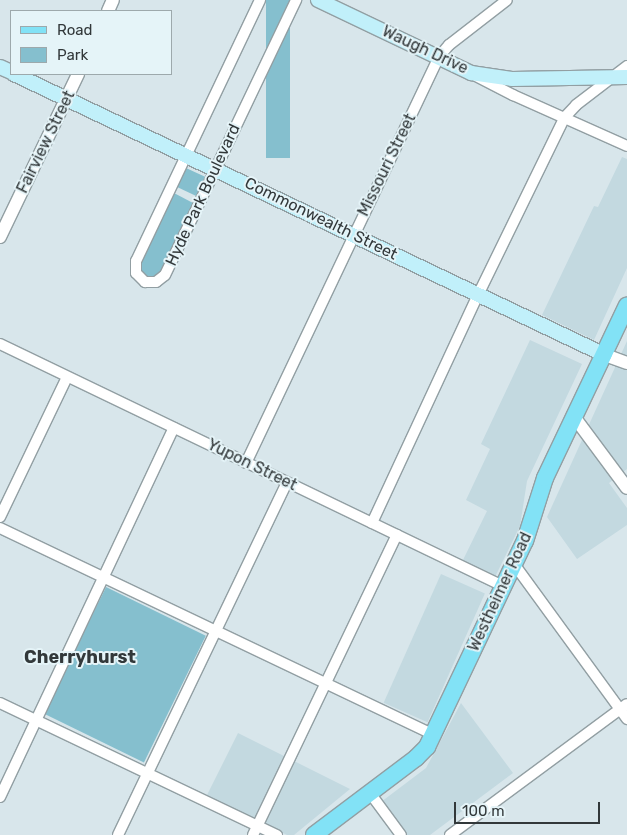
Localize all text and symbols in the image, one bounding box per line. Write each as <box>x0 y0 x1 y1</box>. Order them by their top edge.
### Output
legend <box>10 10 172 75</box>
text: Road <box>57 21 93 39</box>
street label: Waugh Drive <box>379 22 471 78</box>
text: Park <box>57 46 88 64</box>
street label: Fairview Street <box>13 87 79 197</box>
street label: Missouri Street <box>354 111 420 219</box>
street label: Hyde Park Boulevard <box>162 121 244 269</box>
street label: Commonwealth Street <box>242 174 400 264</box>
street label: Yupon Street <box>204 435 300 495</box>
street label: Westheimer Road <box>464 529 536 655</box>
district label: Cherryhurst <box>24 646 136 668</box>
scale bar <box>457 792 603 824</box>
text: 100 m <box>462 802 504 820</box>

